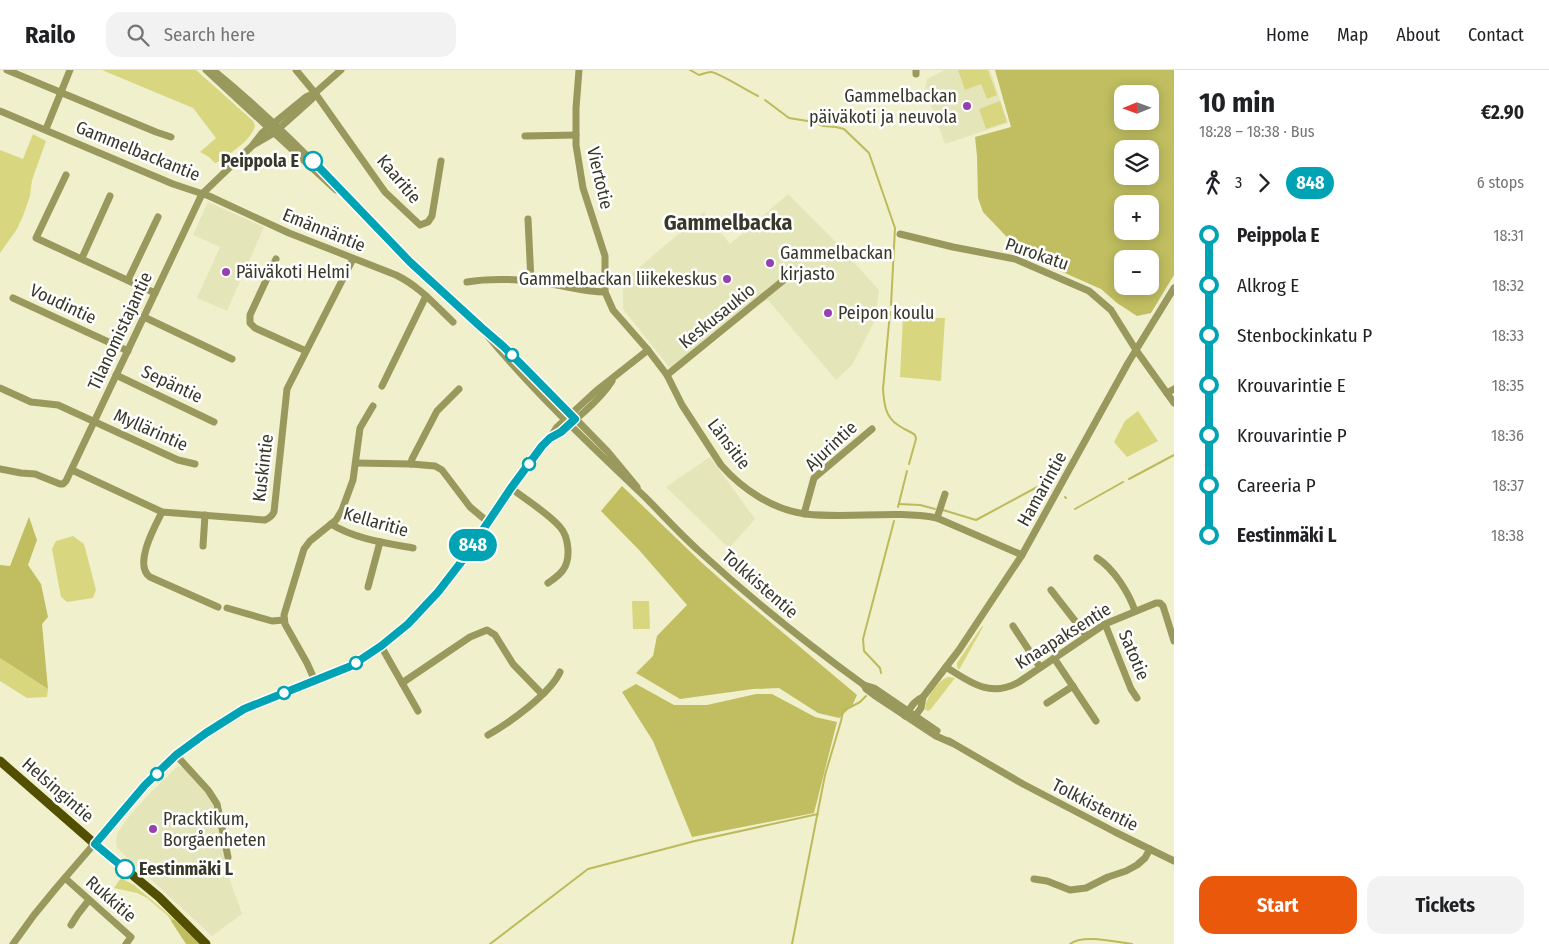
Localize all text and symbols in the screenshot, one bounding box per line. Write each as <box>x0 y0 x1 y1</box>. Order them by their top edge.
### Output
search box <box>106 12 456 57</box>
text: Railo <box>25 21 76 49</box>
icon: search <box>124 21 152 49</box>
text: Search here <box>164 23 255 46</box>
text: Home <box>1266 24 1309 46</box>
text: Map <box>1337 24 1368 46</box>
text: About <box>1396 24 1440 46</box>
text: Contact <box>1468 24 1524 46</box>
place label: Gammelbackan päiväkoti ja neuvola <box>809 85 957 128</box>
north arrow <box>1114 85 1159 130</box>
map controls <box>1114 85 1159 295</box>
text: 10 min <box>1199 86 1275 119</box>
marker: Gammelbackan päiväkoti ja neuvola <box>961 100 973 112</box>
text: €2.90 <box>1481 101 1524 124</box>
street label: Gammelbackantie <box>73 116 203 186</box>
text: 18:28 – 18:38 · Bus <box>1199 122 1315 141</box>
button: layers <box>1114 140 1159 185</box>
street label: Viertotie <box>582 145 618 211</box>
place label: Peippola E <box>221 150 299 172</box>
street label: Kaaritie <box>372 150 426 208</box>
marker: Peippola E <box>303 151 323 171</box>
icon: walk <box>1199 169 1227 197</box>
icon: forward <box>1250 169 1278 197</box>
text: 848 <box>1296 172 1324 194</box>
text: 3 <box>1235 173 1242 192</box>
text: 6 stops <box>1477 173 1524 192</box>
button: + <box>1114 195 1159 240</box>
street label: Emännäntie <box>279 203 369 257</box>
district label: Gammelbacka <box>664 209 792 236</box>
text: Peippola E <box>1237 224 1320 247</box>
text: 18:31 <box>1493 226 1524 245</box>
street label: Purokatu <box>1002 233 1072 275</box>
place label: Gammelbackan kirjasto <box>780 242 893 285</box>
button: − <box>1114 250 1159 295</box>
marker: Gammelbackan kirjasto <box>764 257 776 269</box>
place label: Päiväkoti Helmi <box>236 261 350 283</box>
marker: Päiväkoti Helmi <box>220 266 232 278</box>
street label: Tilanomistajantie <box>83 268 157 394</box>
place label: Gammelbackan liikekeskus <box>519 268 717 290</box>
marker: Gammelbackan liikekeskus <box>721 273 733 285</box>
text: Alkrog E <box>1237 274 1299 297</box>
text: 18:32 <box>1492 276 1524 295</box>
street label: Voudintie <box>26 279 100 329</box>
street label: Keskusaukio <box>674 279 760 353</box>
place label: Peipon koulu <box>838 302 934 324</box>
marker: Peipon koulu <box>822 307 834 319</box>
text: Stenbockinkatu P <box>1237 324 1372 347</box>
text: 18:33 <box>1492 326 1524 345</box>
unlabelled marker <box>505 348 519 362</box>
street label: Sepäntie <box>138 360 206 408</box>
text: Krouvarintie E <box>1237 374 1346 397</box>
text: 18:35 <box>1492 376 1524 395</box>
street label: Myllärintie <box>111 404 192 456</box>
street label: Länsitie <box>703 414 755 474</box>
street label: Ajurintie <box>800 416 862 476</box>
text: Krouvarintie P <box>1237 424 1347 447</box>
text: 18:36 <box>1491 426 1524 445</box>
street label: Kuskintie <box>248 433 278 503</box>
street label: Hamarintie <box>1012 448 1072 530</box>
unlabelled marker <box>522 457 536 471</box>
text: Careeria P <box>1237 474 1316 497</box>
text: 18:37 <box>1493 476 1524 495</box>
street label: Kellaritie <box>341 502 411 542</box>
text: Eestinmäki L <box>1237 524 1336 547</box>
text: 18:38 <box>1491 526 1524 545</box>
line badge: 848 <box>444 529 502 561</box>
text: 848 <box>459 534 487 556</box>
street label: Tolkkistentie <box>717 545 803 623</box>
street label: Knaapaksentie <box>1011 598 1115 674</box>
street label: Satotie <box>1114 627 1154 683</box>
unlabelled marker <box>349 656 363 670</box>
unlabelled marker <box>277 686 291 700</box>
street label: Helsingintie <box>18 753 99 827</box>
unlabelled marker <box>150 767 164 781</box>
street label: Tolkkistentie <box>1048 774 1142 836</box>
place label: Pracktikum, Borgåenheten <box>163 808 266 851</box>
marker: Pracktikum, Borgåenheten <box>147 823 159 835</box>
place label: Eestinmäki L <box>139 858 234 880</box>
marker: Eestinmäki L <box>115 859 135 879</box>
street label: Rukkitie <box>81 871 141 927</box>
button: Start <box>1199 876 1357 934</box>
button: Tickets <box>1367 876 1524 934</box>

